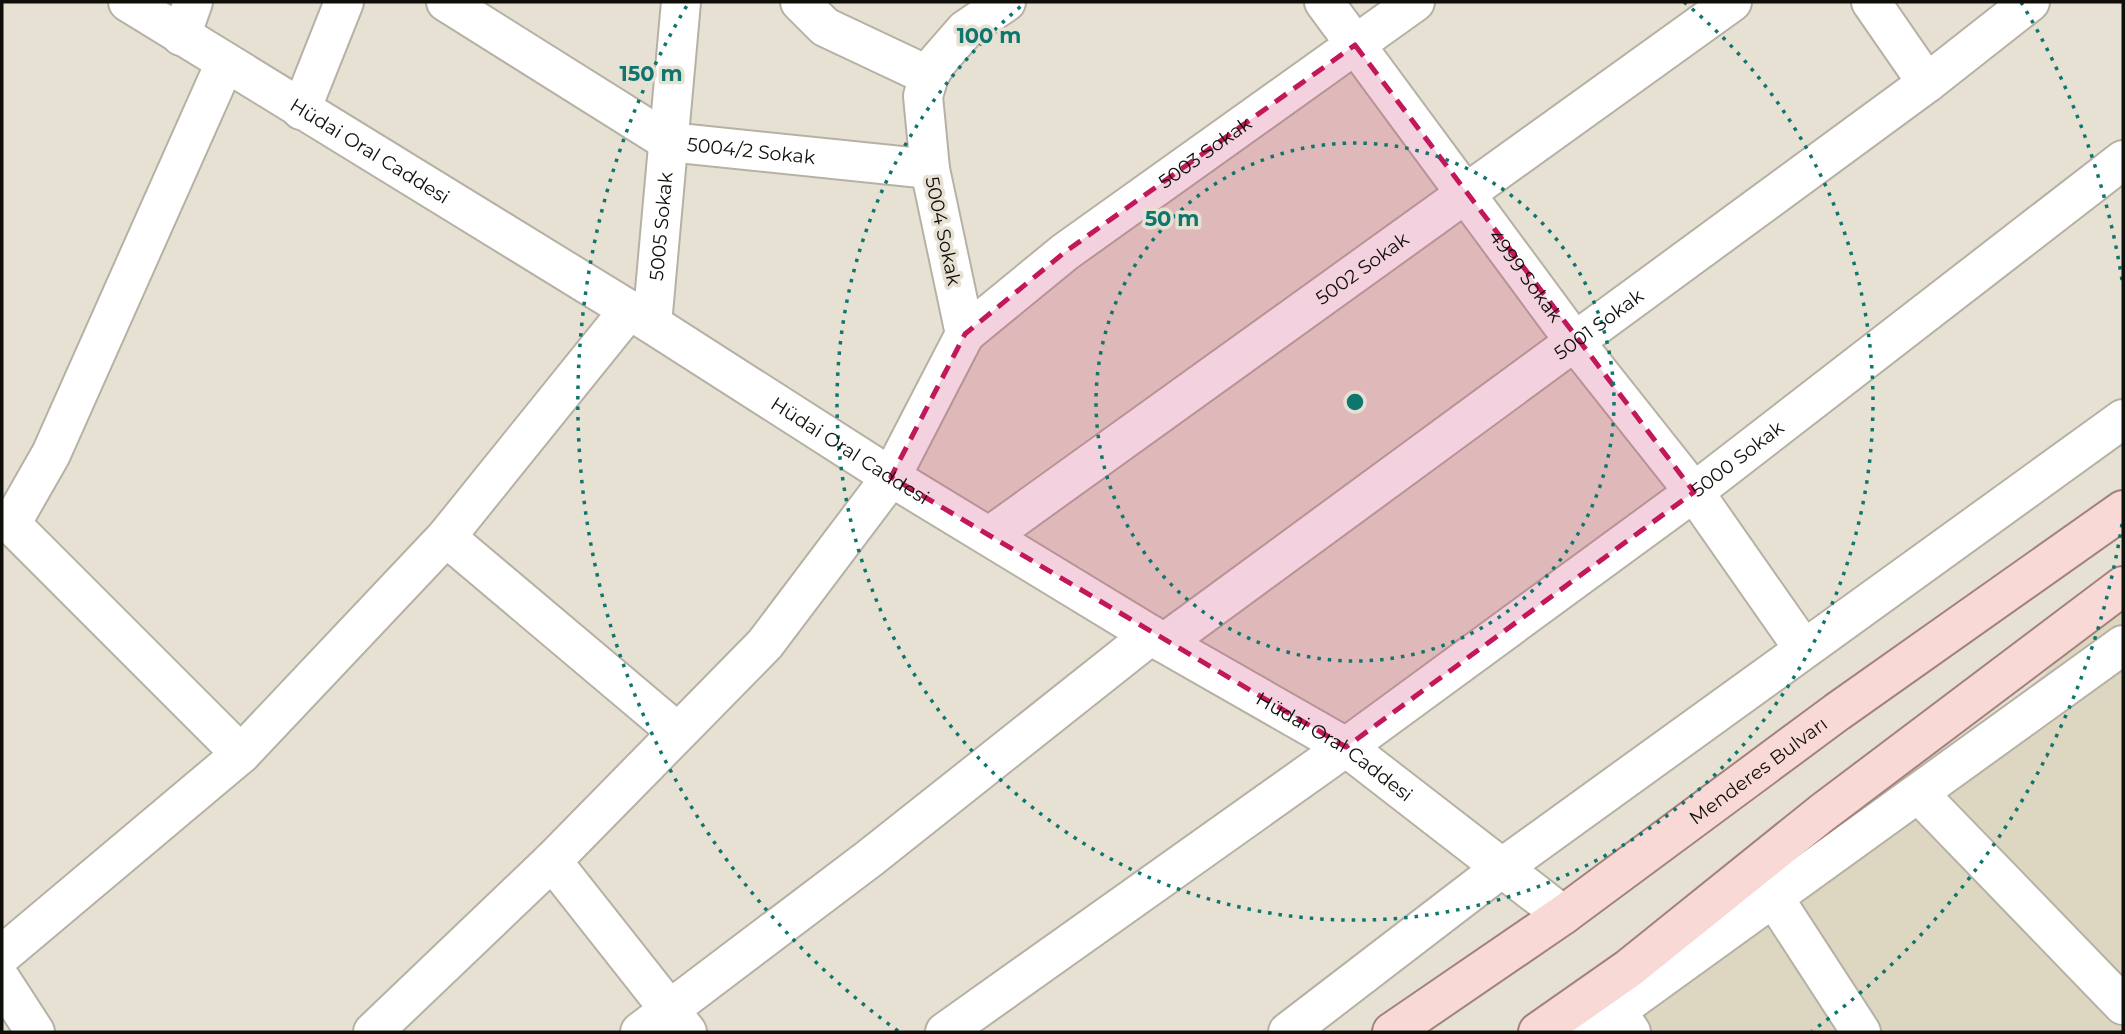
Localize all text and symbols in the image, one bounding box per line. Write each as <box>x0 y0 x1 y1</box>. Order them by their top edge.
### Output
text: 100 m <box>957 23 1021 48</box>
text: 150 m <box>620 61 682 86</box>
street label: Hüdai Oral Caddesi <box>286 93 454 208</box>
street label: 5003 Sokak <box>1154 111 1256 193</box>
street label: 5004/2 Sokak <box>686 132 817 169</box>
street label: 5005 Sokak <box>644 170 677 282</box>
street label: 5004 Sokak <box>920 174 966 288</box>
text: 50 m <box>1145 206 1199 231</box>
street label: 4999 Sokak <box>1484 225 1568 327</box>
street label: 5002 Sokak <box>1311 227 1413 309</box>
street label: 5001 Sokak <box>1549 283 1648 364</box>
centre of rings <box>1343 390 1367 414</box>
street label: Hüdai Oral Caddesi <box>767 392 933 509</box>
street label: 5000 Sokak <box>1686 415 1789 502</box>
street label: Hüdai Oral Caddesi <box>1252 687 1417 806</box>
street label: Menderes Bulvarı <box>1685 712 1832 829</box>

